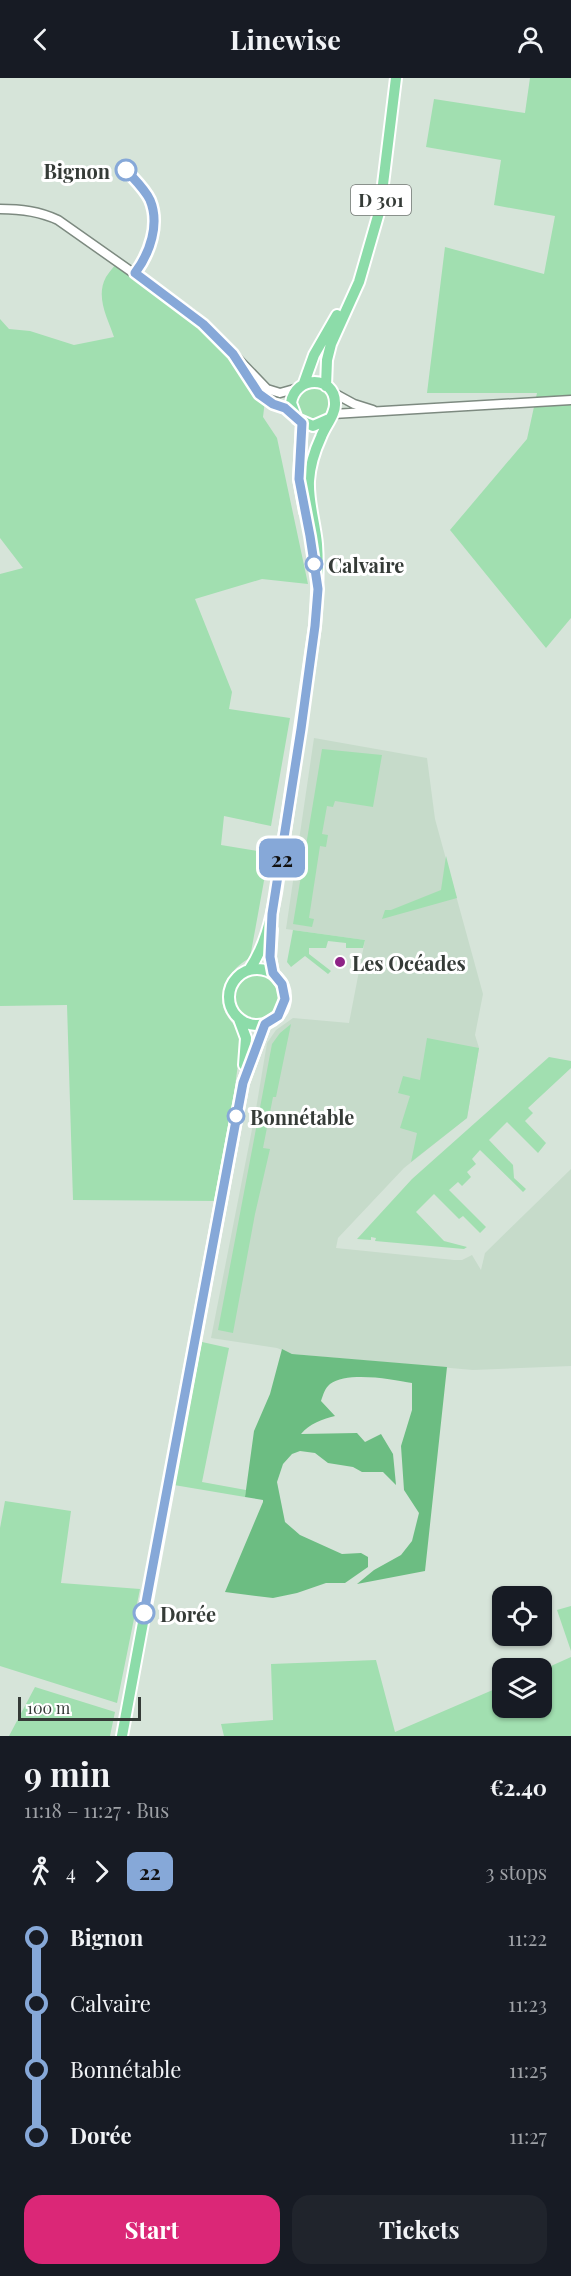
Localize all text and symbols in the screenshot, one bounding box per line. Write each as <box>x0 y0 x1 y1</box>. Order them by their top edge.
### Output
text: Linewise <box>230 21 341 57</box>
icon: back <box>24 23 57 56</box>
icon: person <box>514 23 547 56</box>
place label: Bignon <box>43 157 111 184</box>
marker: Bignon <box>115 159 137 181</box>
road number: D 301 <box>351 185 411 215</box>
place label: Calvaire <box>328 551 404 578</box>
marker: Calvaire <box>305 555 323 573</box>
line badge: 22 <box>255 838 309 878</box>
text: 22 <box>271 844 293 872</box>
place label: Les Océades <box>352 949 466 976</box>
marker: Les Océades <box>333 955 347 969</box>
place label: Bonnétable <box>250 1103 354 1130</box>
marker: Bonnétable <box>227 1107 245 1125</box>
map controls <box>492 1586 552 1718</box>
button: locate <box>492 1586 552 1646</box>
place label: Dorée <box>160 1600 216 1627</box>
marker: Dorée <box>133 1602 155 1624</box>
button: layers <box>492 1658 552 1718</box>
scale bar <box>18 1694 141 1722</box>
text: 100 m <box>27 1697 70 1718</box>
text: 9 min <box>24 1751 110 1795</box>
text: €2.40 <box>490 1772 547 1802</box>
text: 11:18 – 11:27 · Bus <box>24 1796 169 1823</box>
icon: walk <box>24 1855 57 1888</box>
icon: forward <box>85 1855 118 1888</box>
text: 22 <box>139 1857 161 1885</box>
text: 4 <box>66 1858 76 1885</box>
text: 3 stops <box>485 1858 547 1885</box>
text: Bignon <box>70 1922 143 1952</box>
text: 11:22 <box>508 1924 547 1951</box>
text: Calvaire <box>70 1988 151 2018</box>
text: 11:23 <box>508 1990 547 2017</box>
text: Bonnétable <box>70 2054 181 2084</box>
text: 11:25 <box>509 2056 547 2083</box>
text: Dorée <box>70 2120 132 2150</box>
text: 11:27 <box>509 2122 547 2149</box>
button: Start <box>24 2195 280 2264</box>
button: Tickets <box>292 2195 547 2264</box>

